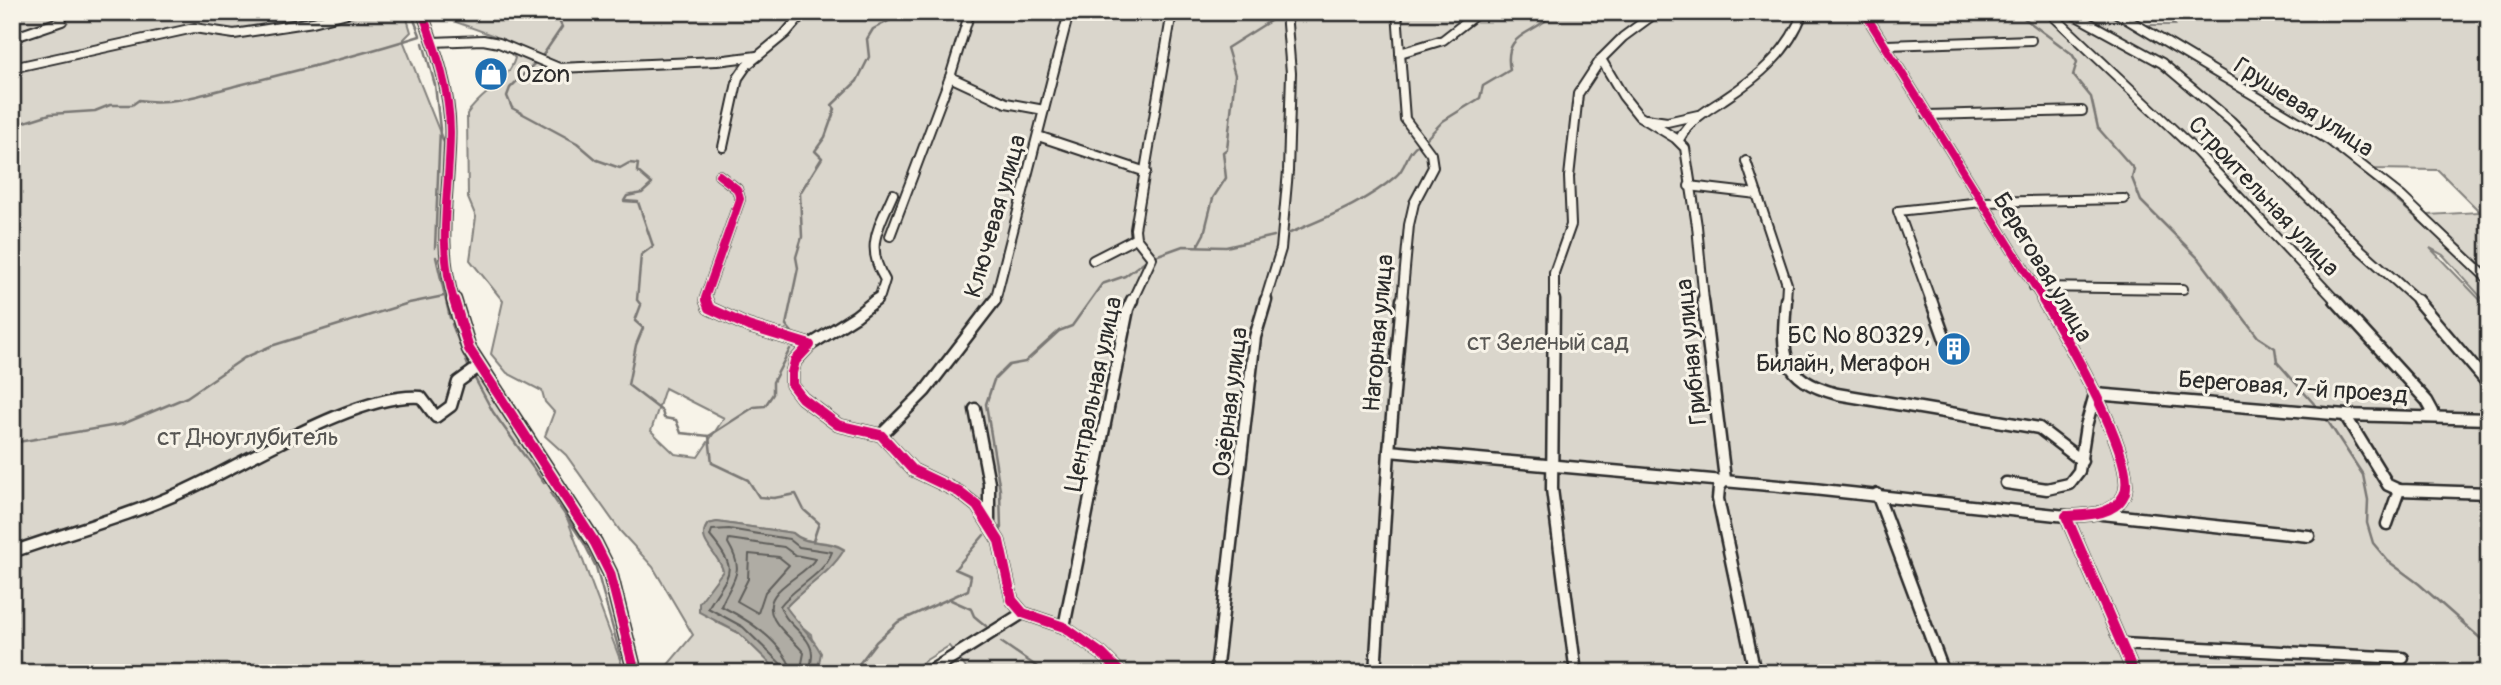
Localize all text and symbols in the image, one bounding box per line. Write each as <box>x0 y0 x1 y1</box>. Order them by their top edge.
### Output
street label: Грушевая улица <box>2228 51 2379 163</box>
shop icon: Ozon <box>472 55 510 93</box>
place label: Ozon <box>516 60 570 89</box>
street label: Строительная улица <box>2182 110 2345 283</box>
street label: Ключевая улица <box>958 131 1033 301</box>
street label: Береговая улица <box>1986 187 2099 347</box>
street label: Нагорная улица <box>1357 253 1400 413</box>
street label: Грибная улица <box>1669 277 1714 426</box>
street label: Центральная улица <box>1059 294 1128 494</box>
place label: БС № 80329, Билайн, Мегафон <box>1756 321 1930 378</box>
street label: Озёрная улица <box>1207 326 1254 479</box>
park label: ст Зеленый сад <box>1467 328 1629 357</box>
building icon: БС № 80329, Билайн, Мегафон <box>1935 330 1973 368</box>
street label: Береговая, 7-й проезд <box>2177 365 2409 410</box>
park label: ст Дноуглубитель <box>157 423 339 452</box>

